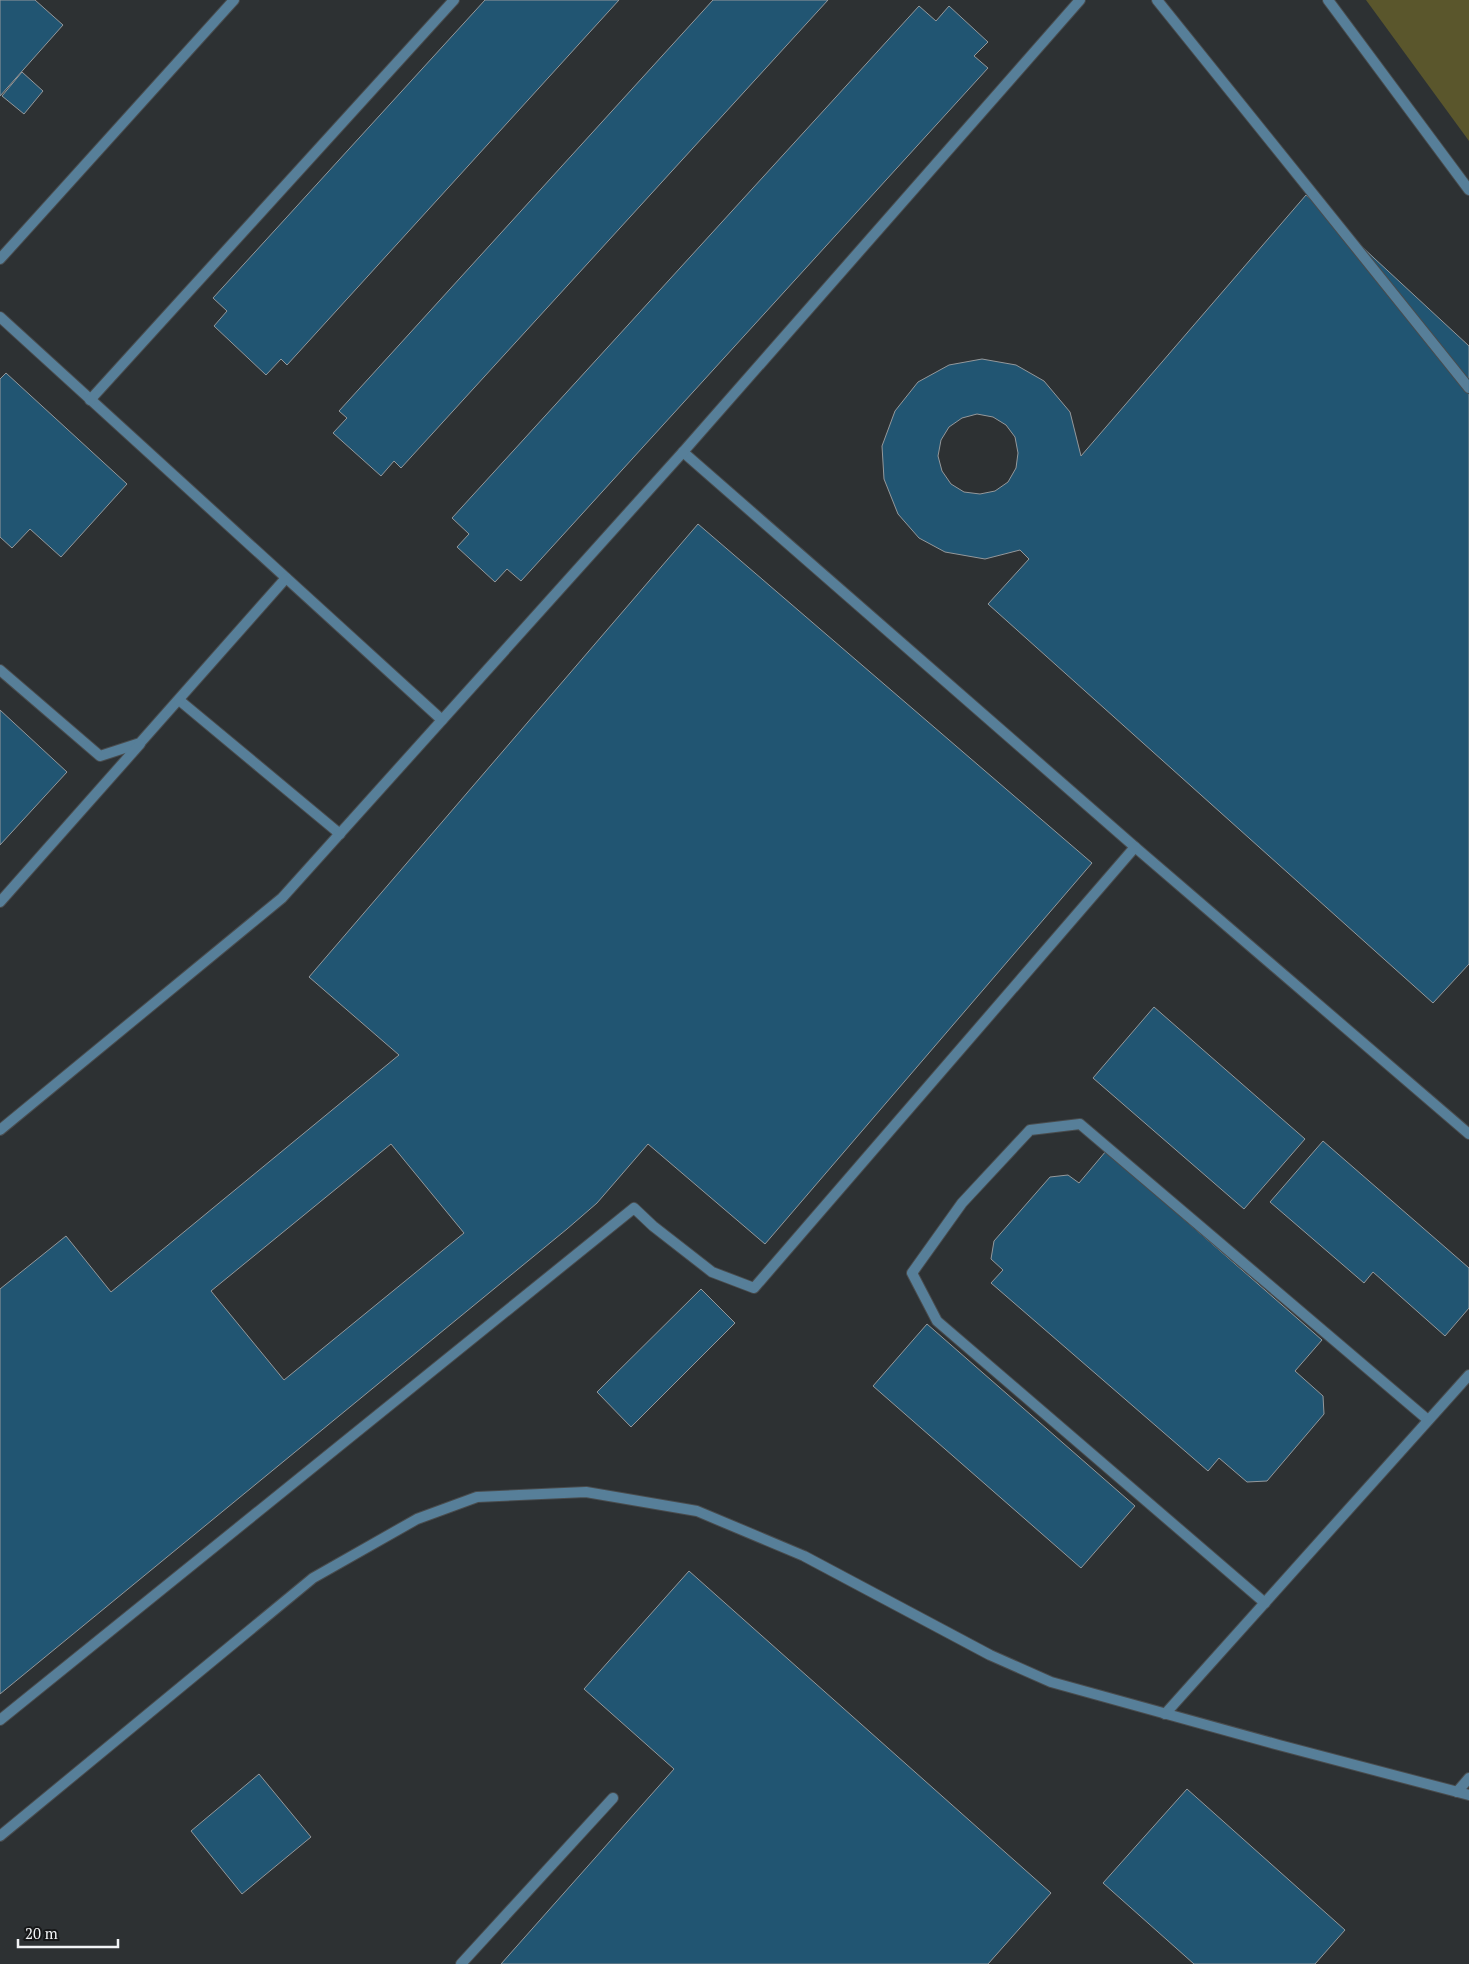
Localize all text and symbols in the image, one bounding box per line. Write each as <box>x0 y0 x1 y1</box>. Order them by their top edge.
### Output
scale bar <box>18 1916 118 1948</box>
text: 20 m <box>25 1923 58 1943</box>

